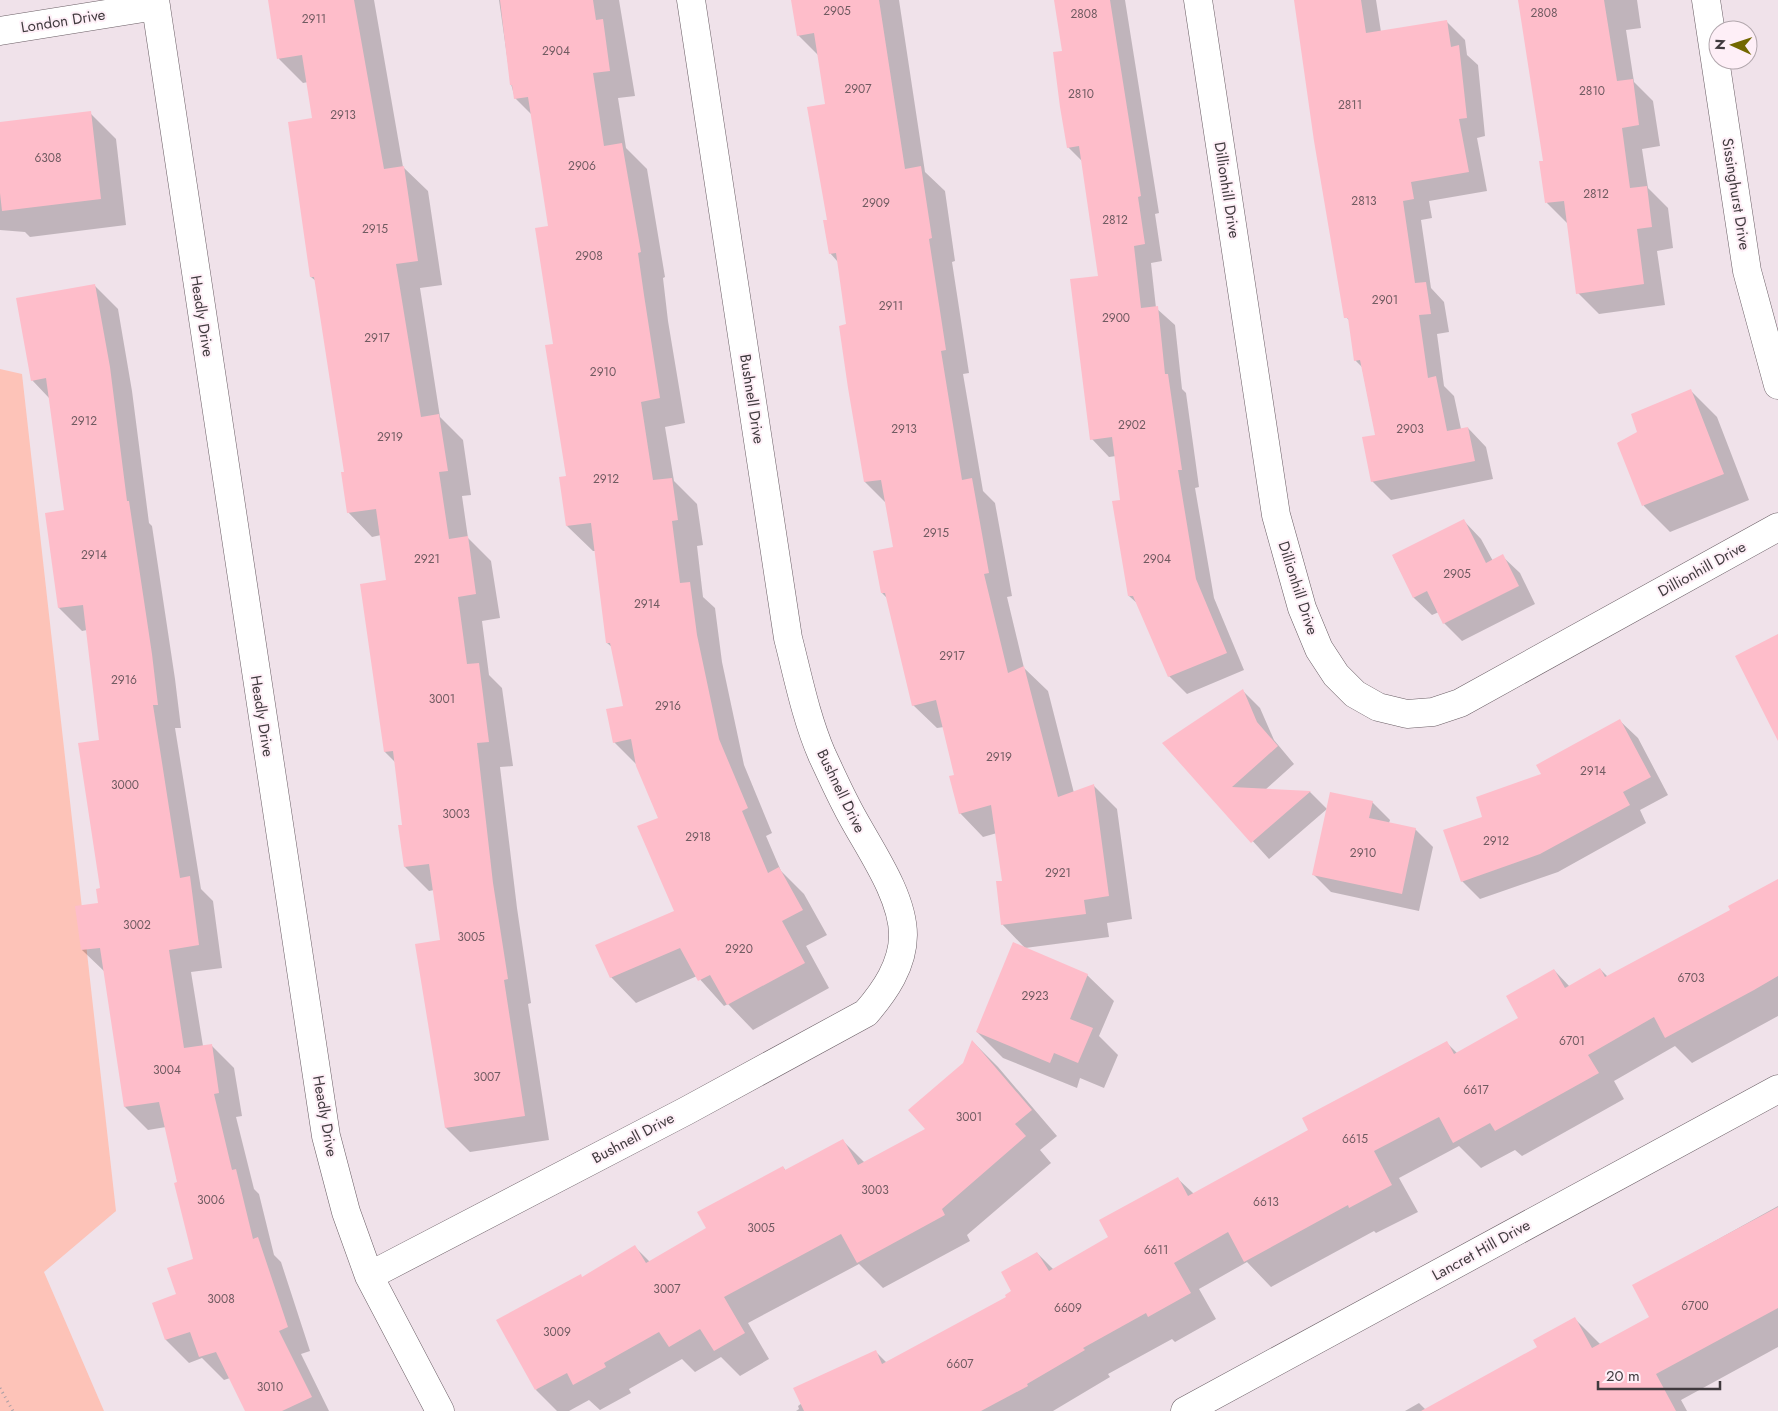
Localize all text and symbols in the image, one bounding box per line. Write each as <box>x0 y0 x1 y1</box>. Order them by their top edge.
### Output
house number: 2905 <box>823 2 851 20</box>
street label: London Drive <box>19 3 107 39</box>
house number: 2808 <box>1530 4 1558 22</box>
house number: 2808 <box>1070 5 1098 23</box>
house number: 2911 <box>302 10 326 28</box>
north arrow <box>1708 20 1758 70</box>
text: N <box>1710 38 1730 50</box>
house number: 2904 <box>542 42 570 60</box>
house number: 2907 <box>844 80 872 98</box>
house number: 2810 <box>1579 82 1605 100</box>
house number: 2810 <box>1068 85 1094 103</box>
house number: 2811 <box>1338 96 1362 114</box>
house number: 2913 <box>330 106 356 124</box>
street label: Sissinghurst Drive <box>1716 137 1756 252</box>
street label: Dillionhill Drive <box>1209 140 1246 240</box>
house number: 6308 <box>34 149 62 167</box>
house number: 2906 <box>568 157 596 175</box>
house number: 2812 <box>1583 185 1609 203</box>
house number: 2813 <box>1351 192 1377 210</box>
house number: 2909 <box>862 194 890 212</box>
house number: 2812 <box>1102 211 1128 229</box>
house number: 2915 <box>362 220 388 238</box>
house number: 2908 <box>575 247 603 265</box>
street label: Headly Drive <box>185 274 219 359</box>
house number: 2901 <box>1372 291 1398 309</box>
house number: 2911 <box>879 297 903 315</box>
house number: 2900 <box>1102 309 1130 327</box>
house number: 2917 <box>364 329 390 347</box>
street label: Bushnell Drive <box>734 353 770 446</box>
house number: 2910 <box>590 363 616 381</box>
house number: 2912 <box>71 412 97 430</box>
house number: 2902 <box>1118 416 1146 434</box>
house number: 2913 <box>891 420 917 438</box>
house number: 2903 <box>1396 420 1424 438</box>
house number: 2919 <box>377 428 403 446</box>
house number: 2912 <box>593 470 619 488</box>
house number: 2915 <box>923 524 949 542</box>
street label: Dillionhill Drive <box>1654 536 1750 602</box>
street label: Dillionhill Drive <box>1272 538 1324 638</box>
house number: 2914 <box>81 546 107 564</box>
house number: 2921 <box>414 550 440 568</box>
house number: 2904 <box>1143 550 1171 568</box>
house number: 2905 <box>1443 565 1471 583</box>
house number: 2914 <box>634 595 660 613</box>
house number: 2917 <box>939 647 965 665</box>
house number: 2916 <box>111 671 137 689</box>
street label: Headly Drive <box>245 674 279 759</box>
house number: 3001 <box>429 690 455 708</box>
house number: 2916 <box>655 697 681 715</box>
street label: Bushnell Drive <box>811 746 871 837</box>
house number: 2919 <box>986 748 1012 766</box>
house number: 2914 <box>1580 762 1606 780</box>
house number: 3000 <box>111 776 139 794</box>
house number: 3003 <box>442 805 470 823</box>
house number: 2918 <box>685 828 711 846</box>
house number: 2912 <box>1483 832 1509 850</box>
house number: 2910 <box>1350 844 1376 862</box>
house number: 2921 <box>1045 864 1071 882</box>
house number: 3002 <box>123 916 151 934</box>
house number: 3005 <box>457 928 485 946</box>
house number: 2920 <box>725 940 753 958</box>
house number: 6703 <box>1678 969 1705 987</box>
house number: 2923 <box>1021 987 1049 1005</box>
house number: 6701 <box>1559 1032 1585 1050</box>
house number: 3004 <box>153 1061 181 1079</box>
house number: 3007 <box>473 1068 501 1086</box>
street label: Headly Drive <box>307 1074 343 1159</box>
house number: 6617 <box>1463 1081 1489 1099</box>
street label: Bushnell Drive <box>588 1107 678 1169</box>
house number: 3001 <box>956 1108 982 1126</box>
house number: 6615 <box>1342 1130 1368 1148</box>
house number: 3003 <box>861 1181 889 1199</box>
house number: 3006 <box>197 1191 225 1209</box>
house number: 6613 <box>1253 1193 1279 1211</box>
street label: Lancret Hill Drive <box>1428 1214 1534 1286</box>
house number: 3005 <box>747 1219 775 1237</box>
house number: 6611 <box>1144 1241 1168 1259</box>
house number: 3007 <box>653 1280 681 1298</box>
house number: 3008 <box>207 1290 235 1308</box>
house number: 6700 <box>1681 1297 1709 1315</box>
house number: 6609 <box>1054 1299 1082 1317</box>
house number: 3009 <box>543 1323 571 1341</box>
house number: 6607 <box>946 1355 974 1373</box>
scale bar <box>1598 1358 1720 1390</box>
text: 20 m <box>1606 1365 1640 1387</box>
house number: 3010 <box>257 1378 283 1396</box>

